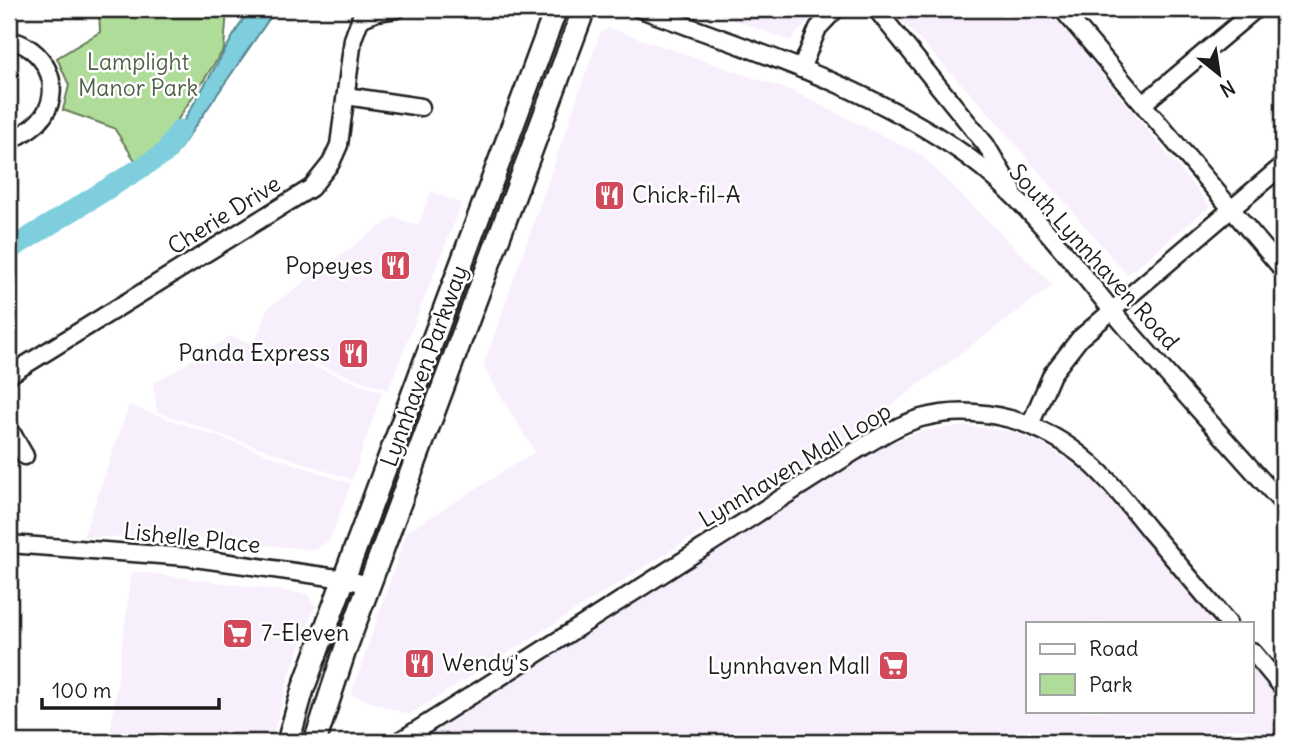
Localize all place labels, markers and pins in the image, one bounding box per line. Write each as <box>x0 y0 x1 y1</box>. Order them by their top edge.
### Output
restaurant icon: Chick-fil-A <box>592 178 626 212</box>
place label: Chick-fil-A <box>632 180 741 209</box>
restaurant icon: Popeyes <box>379 249 413 283</box>
place label: Popeyes <box>285 251 373 280</box>
restaurant icon: Panda Express <box>336 336 370 370</box>
place label: Panda Express <box>178 338 330 367</box>
supermarket icon: 7-Eleven <box>221 616 255 650</box>
place label: 7-Eleven <box>261 618 349 647</box>
restaurant icon: Wendy's <box>402 646 436 680</box>
place label: Wendy's <box>442 648 529 677</box>
supermarket icon: Lynnhaven Mall <box>876 649 910 683</box>
place label: Lynnhaven Mall <box>707 651 870 680</box>

